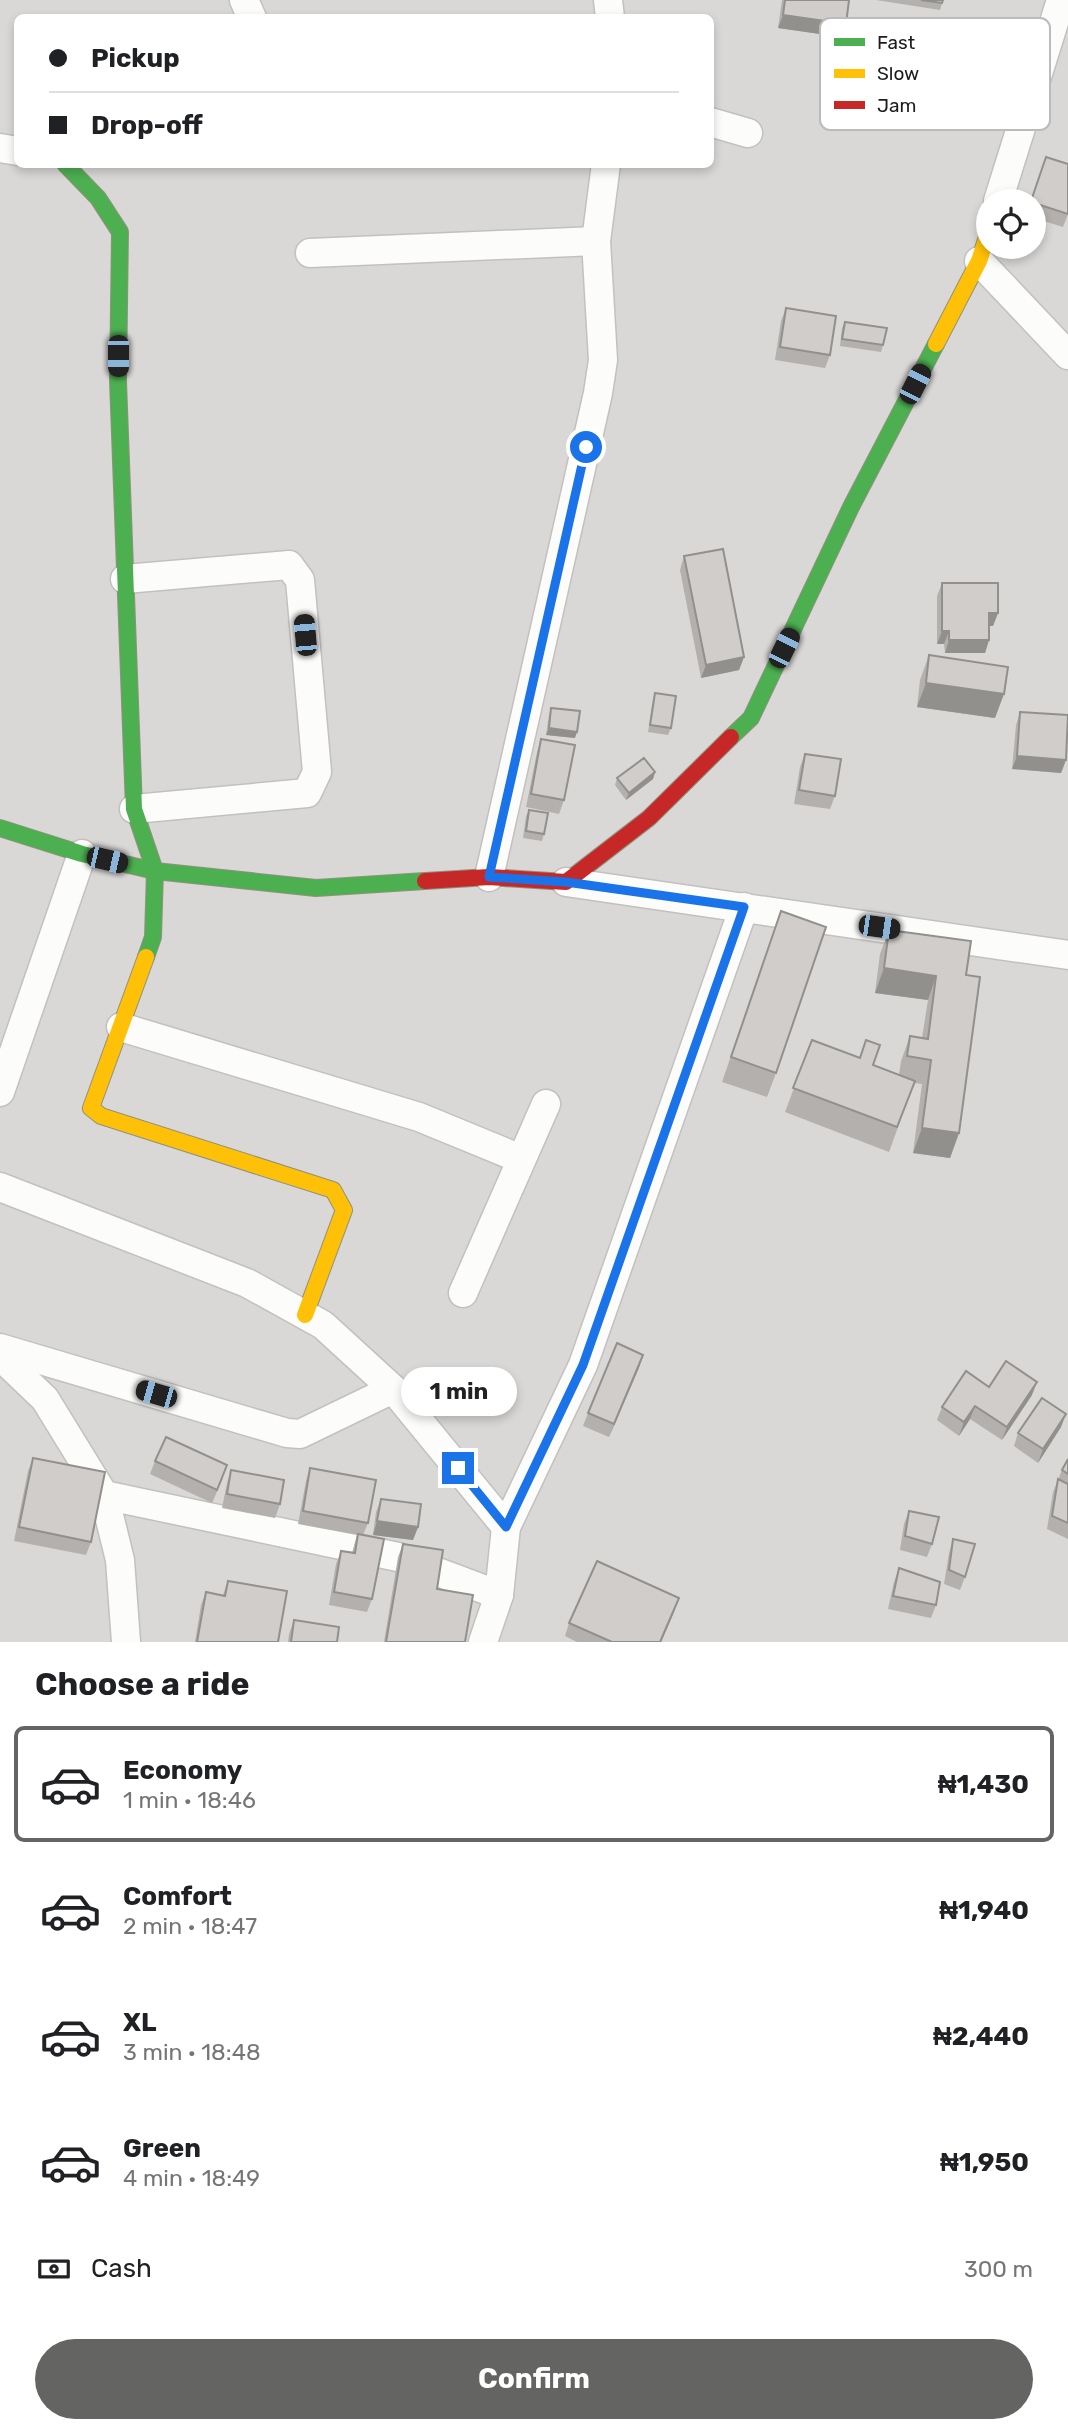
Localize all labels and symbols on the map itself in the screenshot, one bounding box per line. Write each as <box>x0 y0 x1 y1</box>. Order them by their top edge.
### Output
legend <box>820 18 1050 130</box>
text: Fast <box>877 31 916 54</box>
text: Slow <box>877 62 919 85</box>
text: Jam <box>877 94 916 117</box>
car <box>108 335 129 377</box>
car <box>897 361 934 407</box>
route start <box>570 431 602 463</box>
car <box>293 613 318 657</box>
car <box>766 625 803 671</box>
car <box>85 845 130 875</box>
car <box>857 914 902 940</box>
callout: 1 min <box>400 1366 516 1416</box>
car <box>133 1378 180 1410</box>
route end <box>442 1452 474 1484</box>

